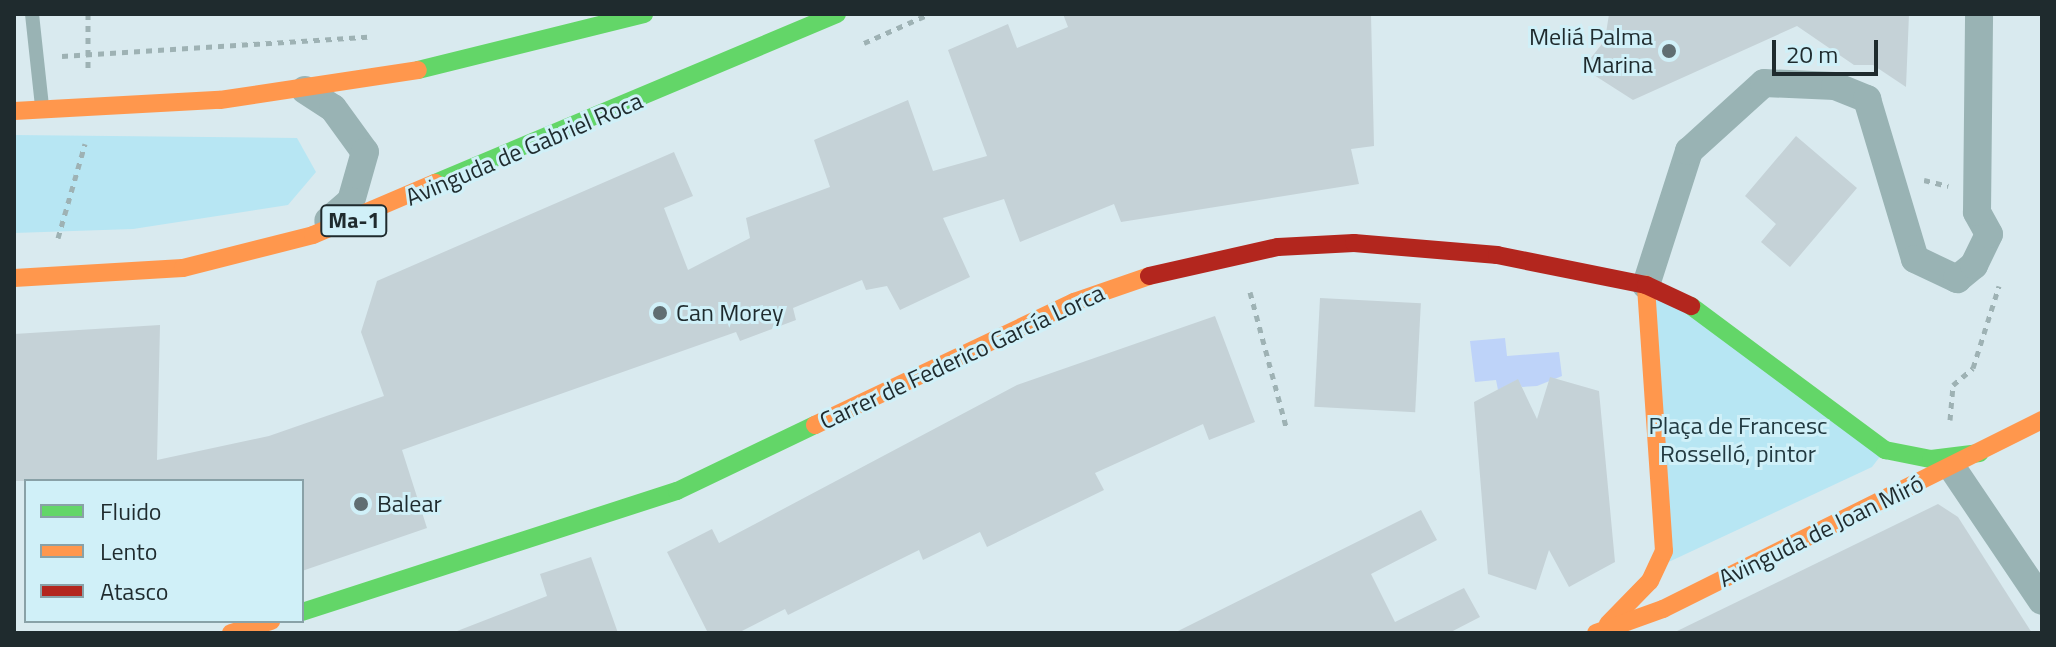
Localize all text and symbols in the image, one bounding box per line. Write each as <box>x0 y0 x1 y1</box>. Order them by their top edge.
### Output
place label: Meliá Palma Marina <box>1529 23 1653 79</box>
scale bar <box>1776 24 1882 74</box>
text: 20 m <box>1786 36 1838 72</box>
marker: Meliá Palma Marina <box>1660 42 1678 60</box>
street label: Avinguda de Gabriel Roca <box>401 86 647 212</box>
road number: Ma-1 <box>320 203 388 239</box>
street label: Carrer de Federico García Lorca <box>815 278 1109 436</box>
place label: Can Morey <box>676 299 784 327</box>
marker: Can Morey <box>651 304 669 322</box>
park label: Plaça de Francesc Rosselló, pintor <box>1648 412 1828 468</box>
street label: Avinguda de Joan Miró <box>1714 469 1928 593</box>
legend <box>24 479 304 623</box>
place label: Balear <box>377 490 442 518</box>
text: Fluido <box>100 493 162 529</box>
marker: Balear <box>352 495 370 513</box>
text: Lento <box>100 533 157 569</box>
text: Atasco <box>100 573 169 609</box>

